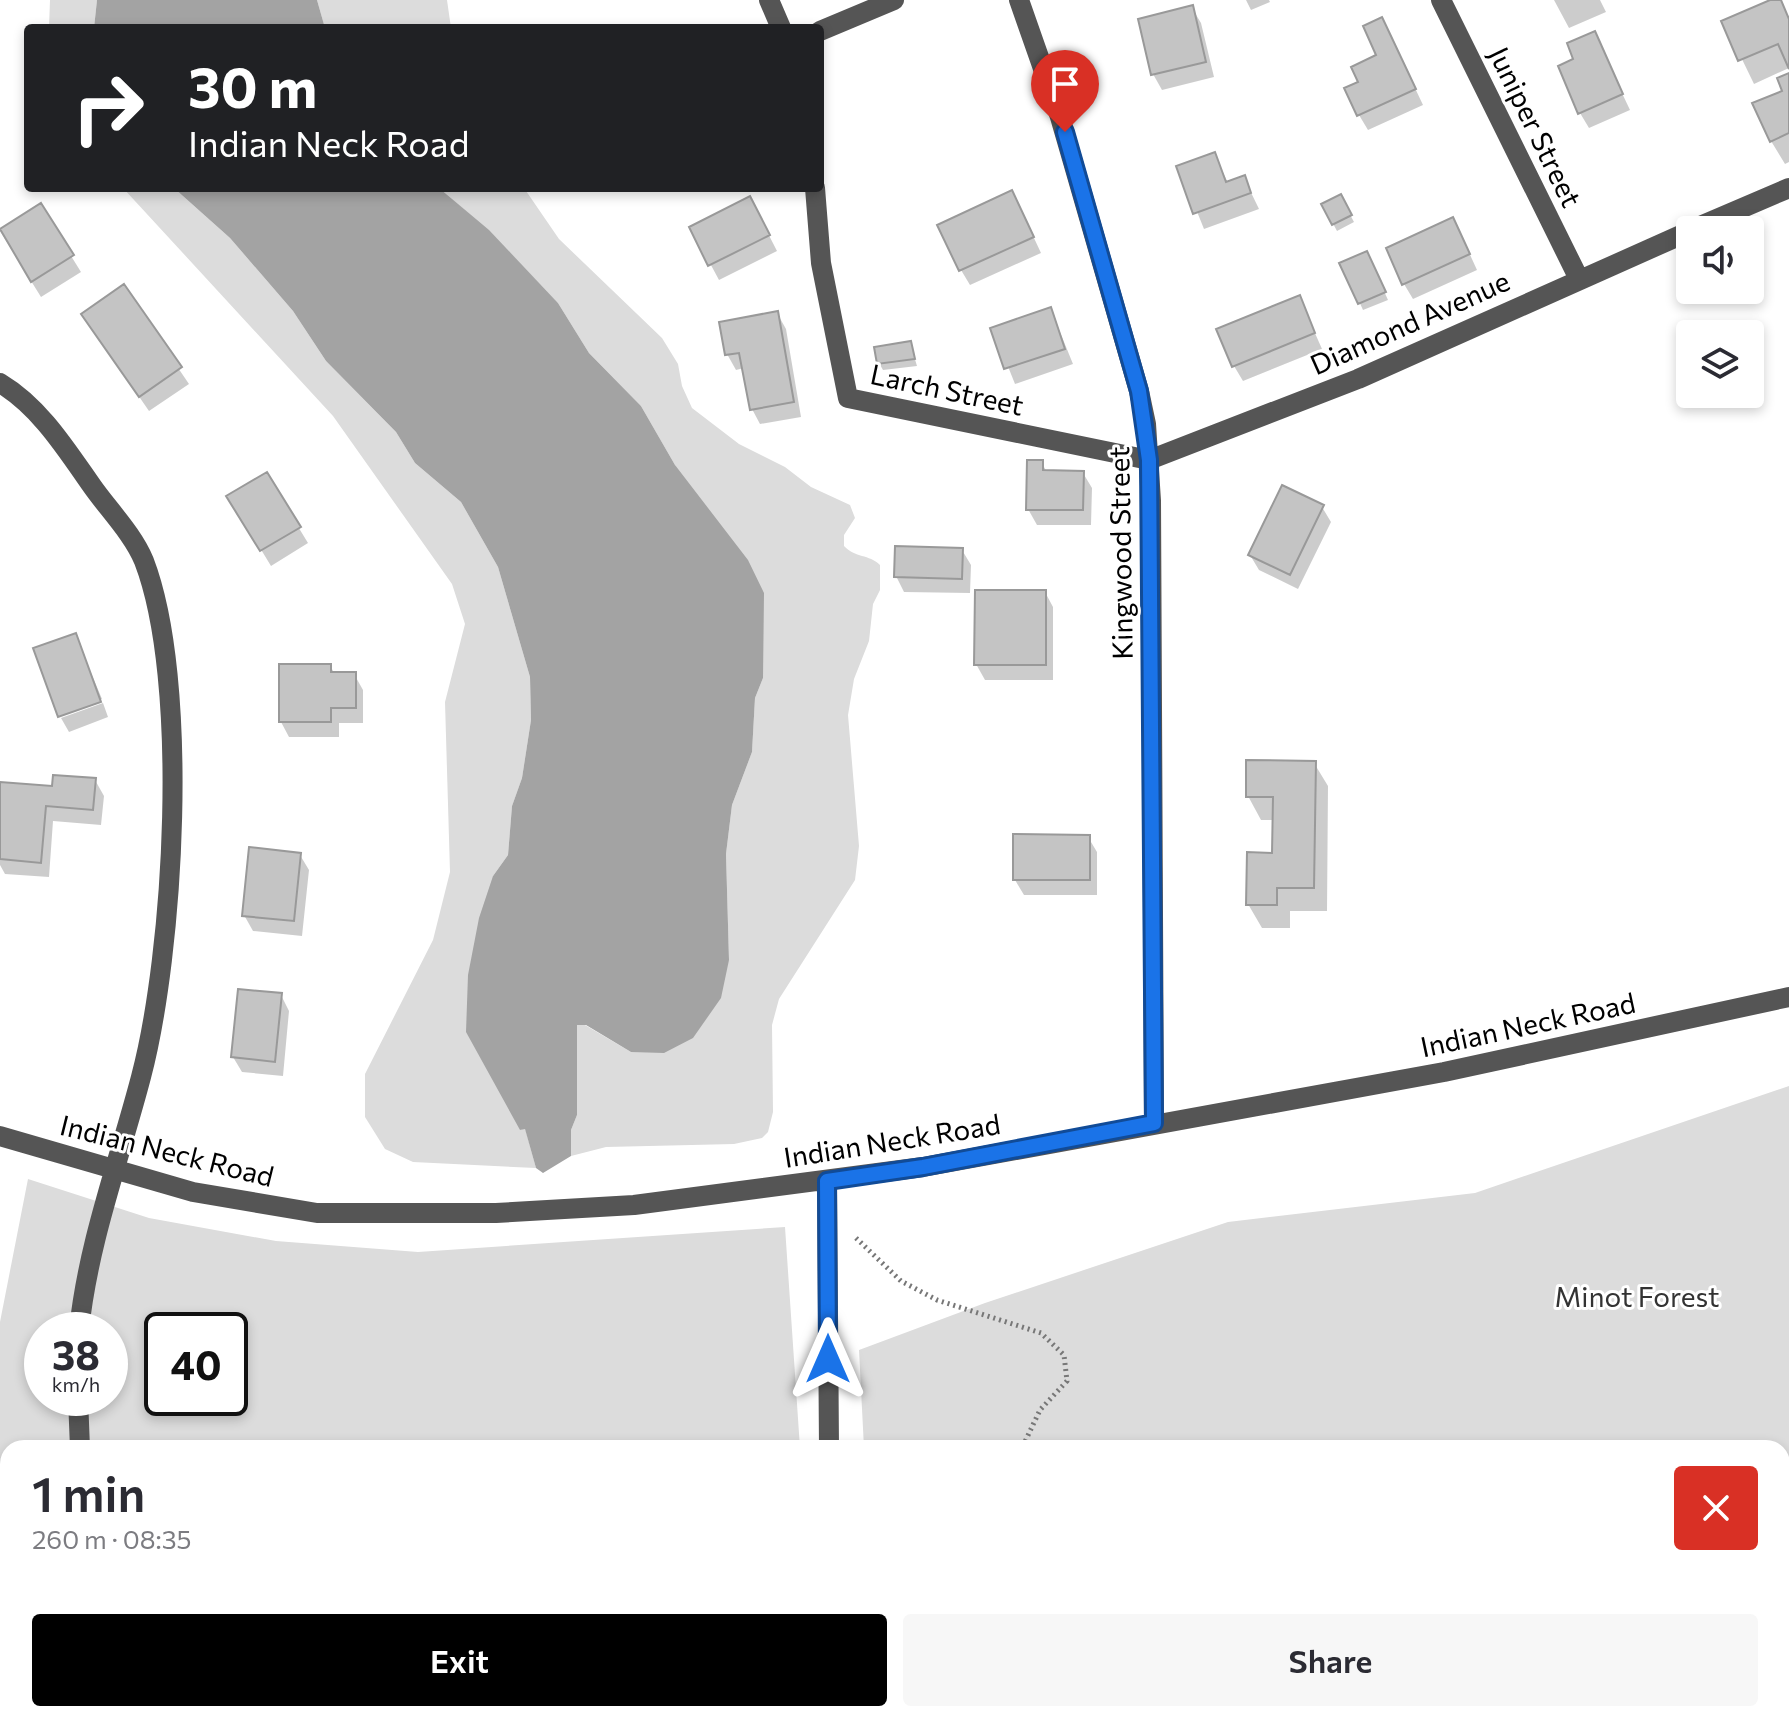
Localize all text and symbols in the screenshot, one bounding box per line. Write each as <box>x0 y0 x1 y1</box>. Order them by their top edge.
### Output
street label: Juniper Street <box>1482 41 1589 212</box>
pin <box>1031 50 1099 132</box>
text: 30 m <box>188 51 317 120</box>
icon: right <box>56 56 160 160</box>
icon: arrive <box>1043 62 1087 106</box>
text: Indian Neck Road <box>188 120 470 164</box>
map controls <box>1676 216 1764 408</box>
button: sound <box>1676 216 1764 304</box>
street label: Diamond Avenue <box>1305 263 1515 381</box>
button: layers <box>1676 320 1764 408</box>
street label: Larch Street <box>867 356 1027 422</box>
street label: Kingwood Street <box>1101 446 1139 660</box>
street label: Indian Neck Road <box>1417 985 1638 1063</box>
street label: Indian Neck Road <box>781 1106 1003 1174</box>
street label: Indian Neck Road <box>57 1107 278 1193</box>
park label: Minot Forest <box>1554 1279 1720 1313</box>
speed limit sign: 40 <box>144 1312 248 1416</box>
position arrow <box>786 1317 870 1401</box>
text: 38 <box>52 1329 100 1378</box>
text: km/h <box>52 1372 100 1396</box>
text: 1 min <box>32 1463 145 1522</box>
button: close <box>1674 1466 1758 1550</box>
text: 260 m · 08:35 <box>32 1523 192 1554</box>
button: Exit <box>32 1614 887 1706</box>
button: Share <box>903 1614 1758 1706</box>

